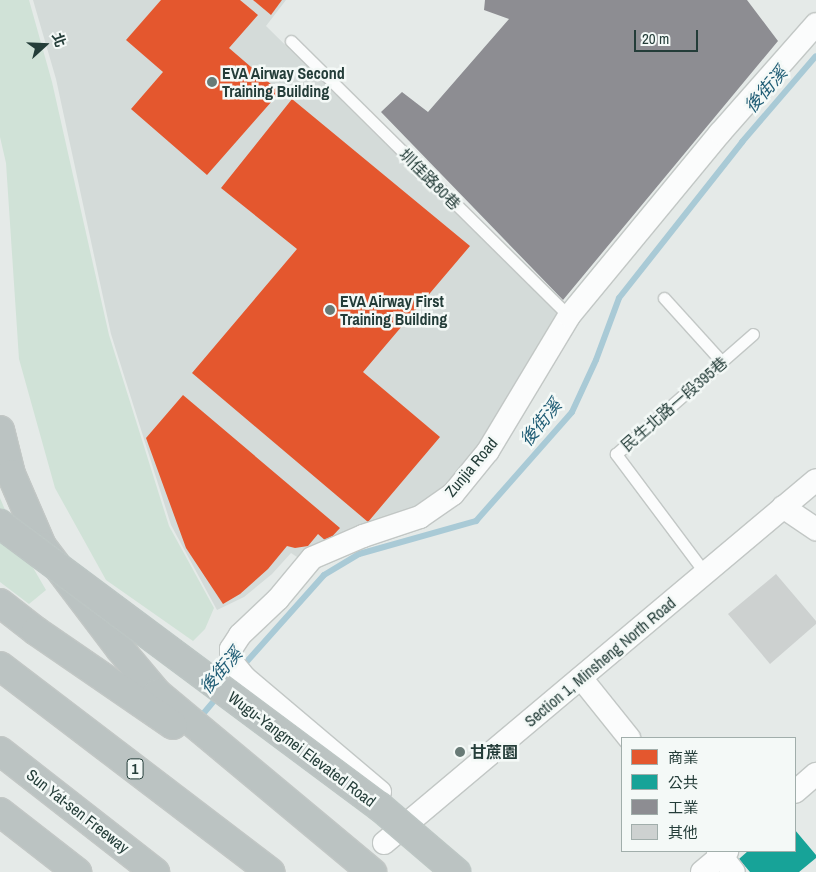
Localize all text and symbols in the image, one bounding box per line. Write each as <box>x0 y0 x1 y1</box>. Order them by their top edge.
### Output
north arrow <box>20 20 70 70</box>
scale bar <box>636 20 700 52</box>
text: 20 m <box>642 28 669 49</box>
text: 北 <box>48 30 70 50</box>
place label: EVA Airway Second Training Building <box>222 63 346 101</box>
water label: 後街溪 <box>740 63 792 117</box>
marker: EVA Airway Second Training Building <box>206 76 218 88</box>
street label: 圳佳路80巷 <box>395 144 465 214</box>
place label: EVA Airway First Training Building <box>340 291 447 329</box>
marker: EVA Airway First Training Building <box>324 304 336 316</box>
street label: 民生北路一段395巷 <box>617 353 731 455</box>
water label: 後街溪 <box>516 395 566 451</box>
street label: Zunjia Road <box>441 433 501 501</box>
street label: Section 1, Minsheng North Road <box>521 593 679 731</box>
water label: 後街溪 <box>195 644 247 698</box>
street label: Wugu-Yangmei Elevated Road <box>224 687 380 811</box>
legend <box>621 737 796 852</box>
place label: 甘蔗園 <box>470 742 518 762</box>
marker: 甘蔗園 <box>454 746 466 758</box>
text: 商業 <box>668 747 698 768</box>
road number: 1 <box>126 756 144 782</box>
street label: Sun Yat-sen Freeway <box>23 765 133 857</box>
text: 公共 <box>668 772 698 793</box>
text: 工業 <box>668 797 698 818</box>
text: 其他 <box>668 822 698 843</box>

